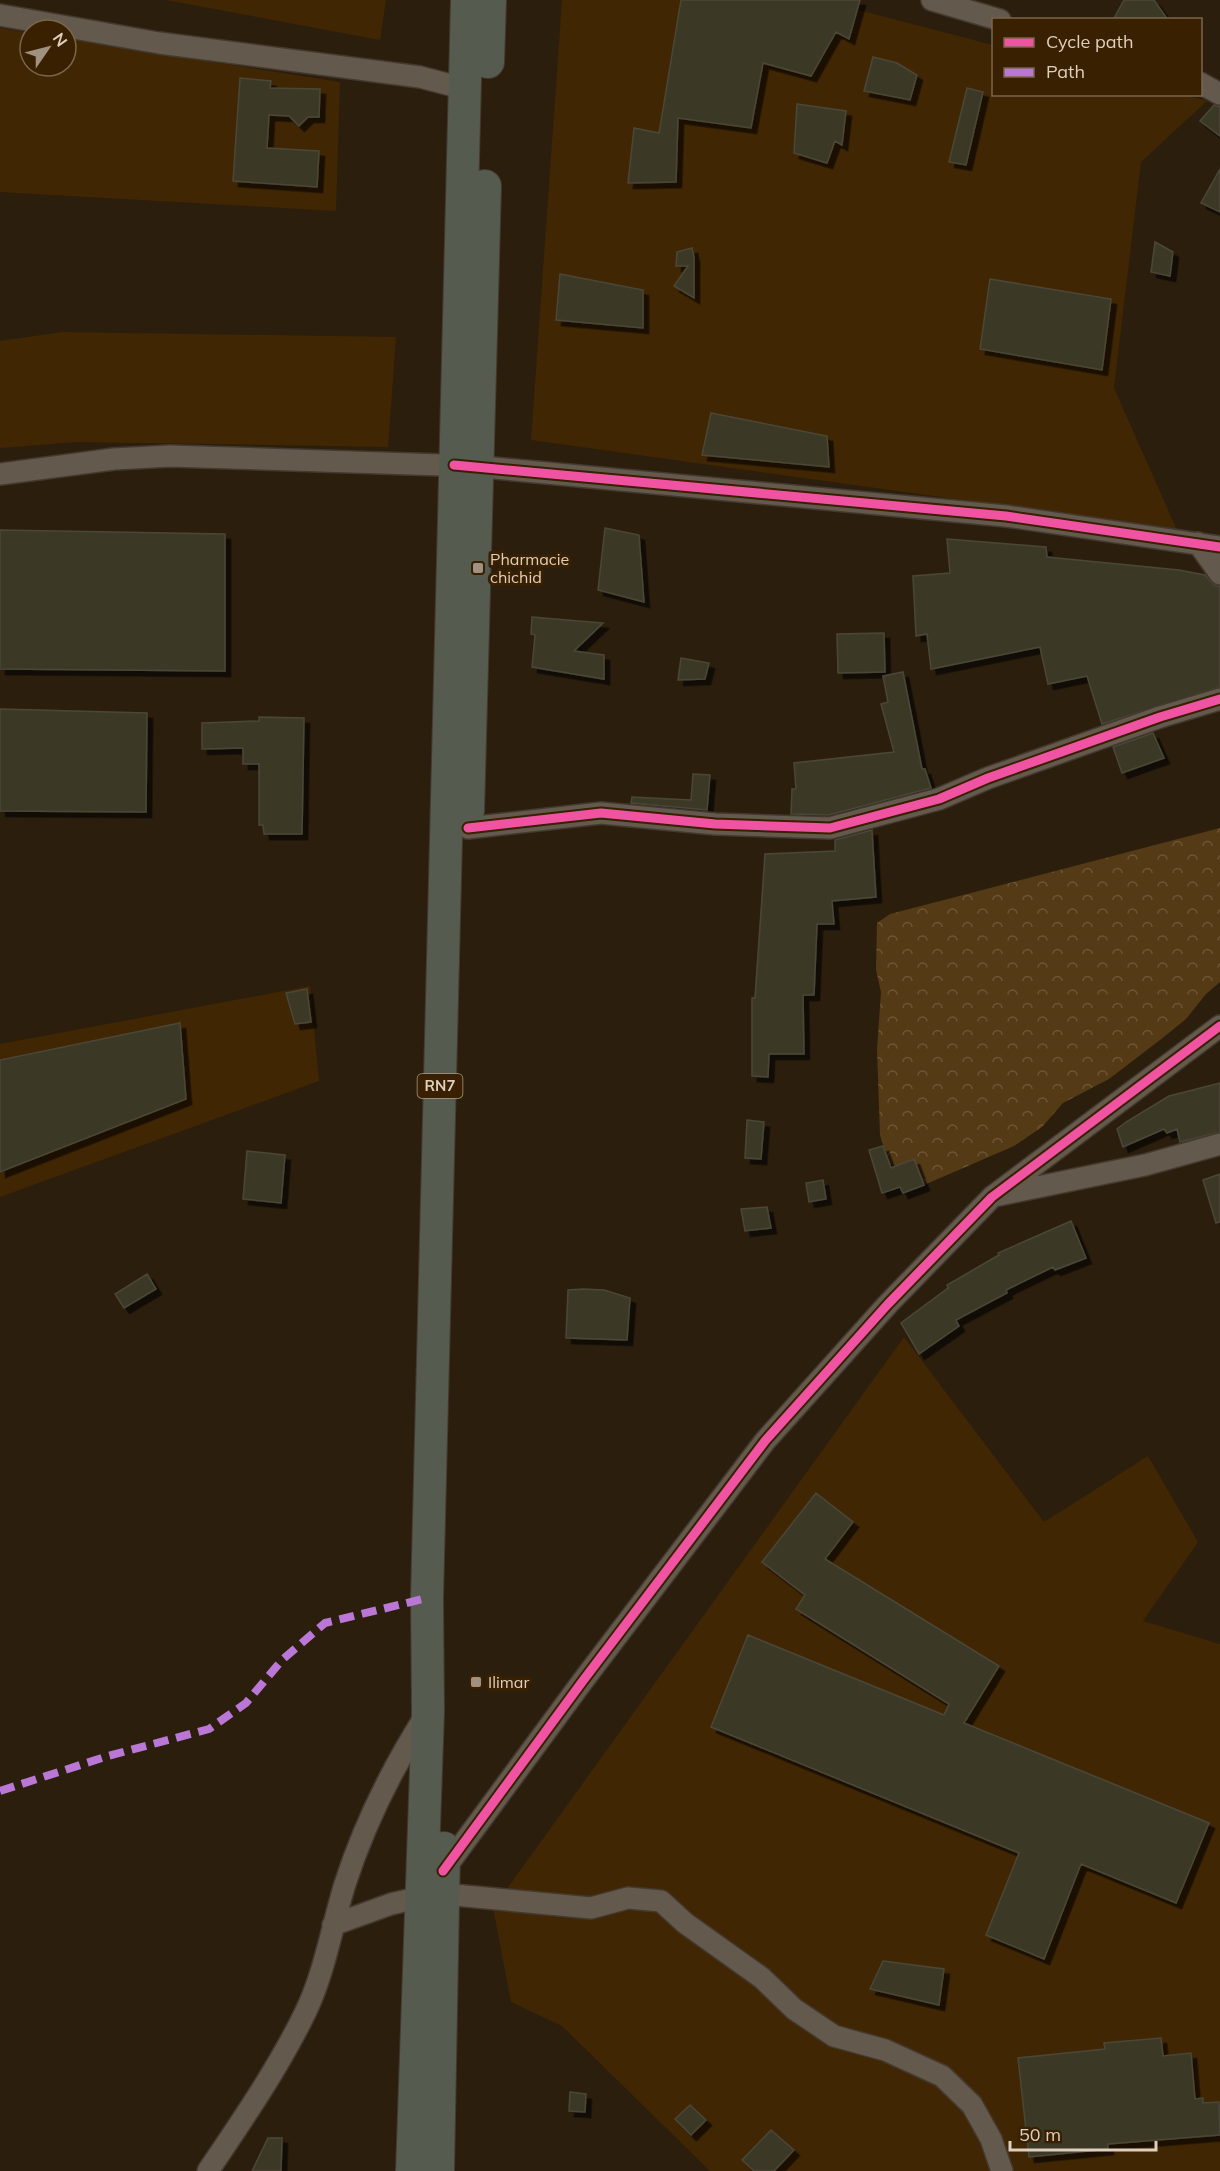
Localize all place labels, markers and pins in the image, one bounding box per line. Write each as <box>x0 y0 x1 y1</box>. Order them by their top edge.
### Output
place label: Pharmacie chichid <box>490 549 569 587</box>
marker: Pharmacie chichid <box>471 561 485 575</box>
place label: Ilimar <box>488 1672 529 1692</box>
marker: Ilimar <box>469 1675 483 1689</box>

